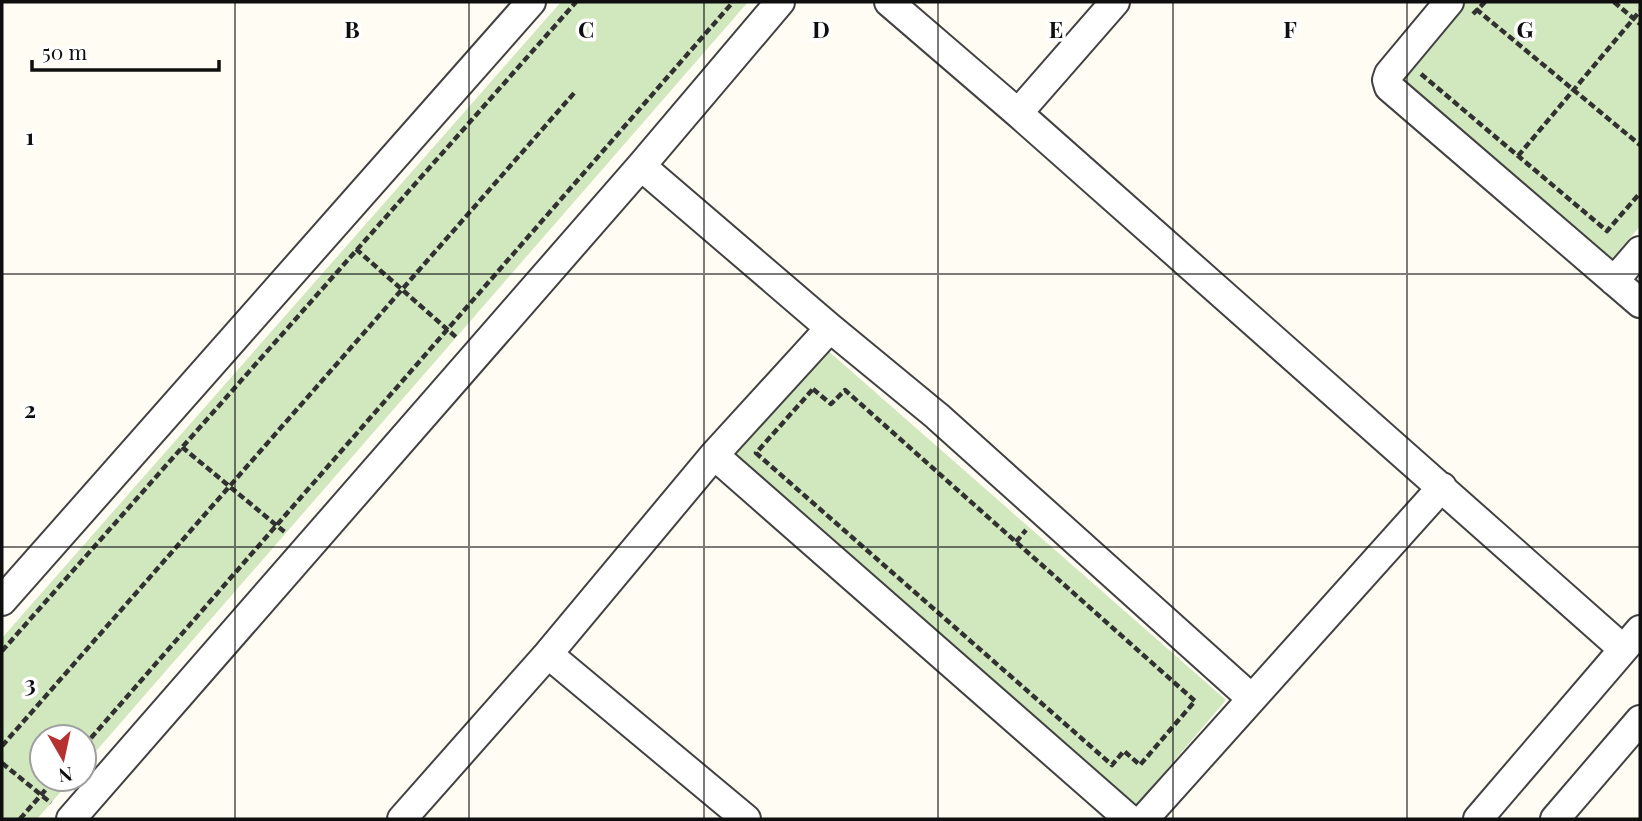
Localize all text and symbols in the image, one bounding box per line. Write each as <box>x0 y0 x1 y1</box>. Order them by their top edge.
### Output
text: B <box>344 13 360 44</box>
text: C <box>578 13 594 44</box>
text: D <box>812 13 830 44</box>
text: E <box>1049 13 1063 44</box>
text: F <box>1283 13 1297 44</box>
text: G <box>1517 13 1534 44</box>
scale bar <box>32 28 219 72</box>
text: 50 m <box>42 37 88 65</box>
text: 1 <box>26 120 35 151</box>
text: 2 <box>24 393 36 424</box>
text: 3 <box>24 667 36 698</box>
north arrow <box>28 723 98 793</box>
text: N <box>57 762 75 790</box>

